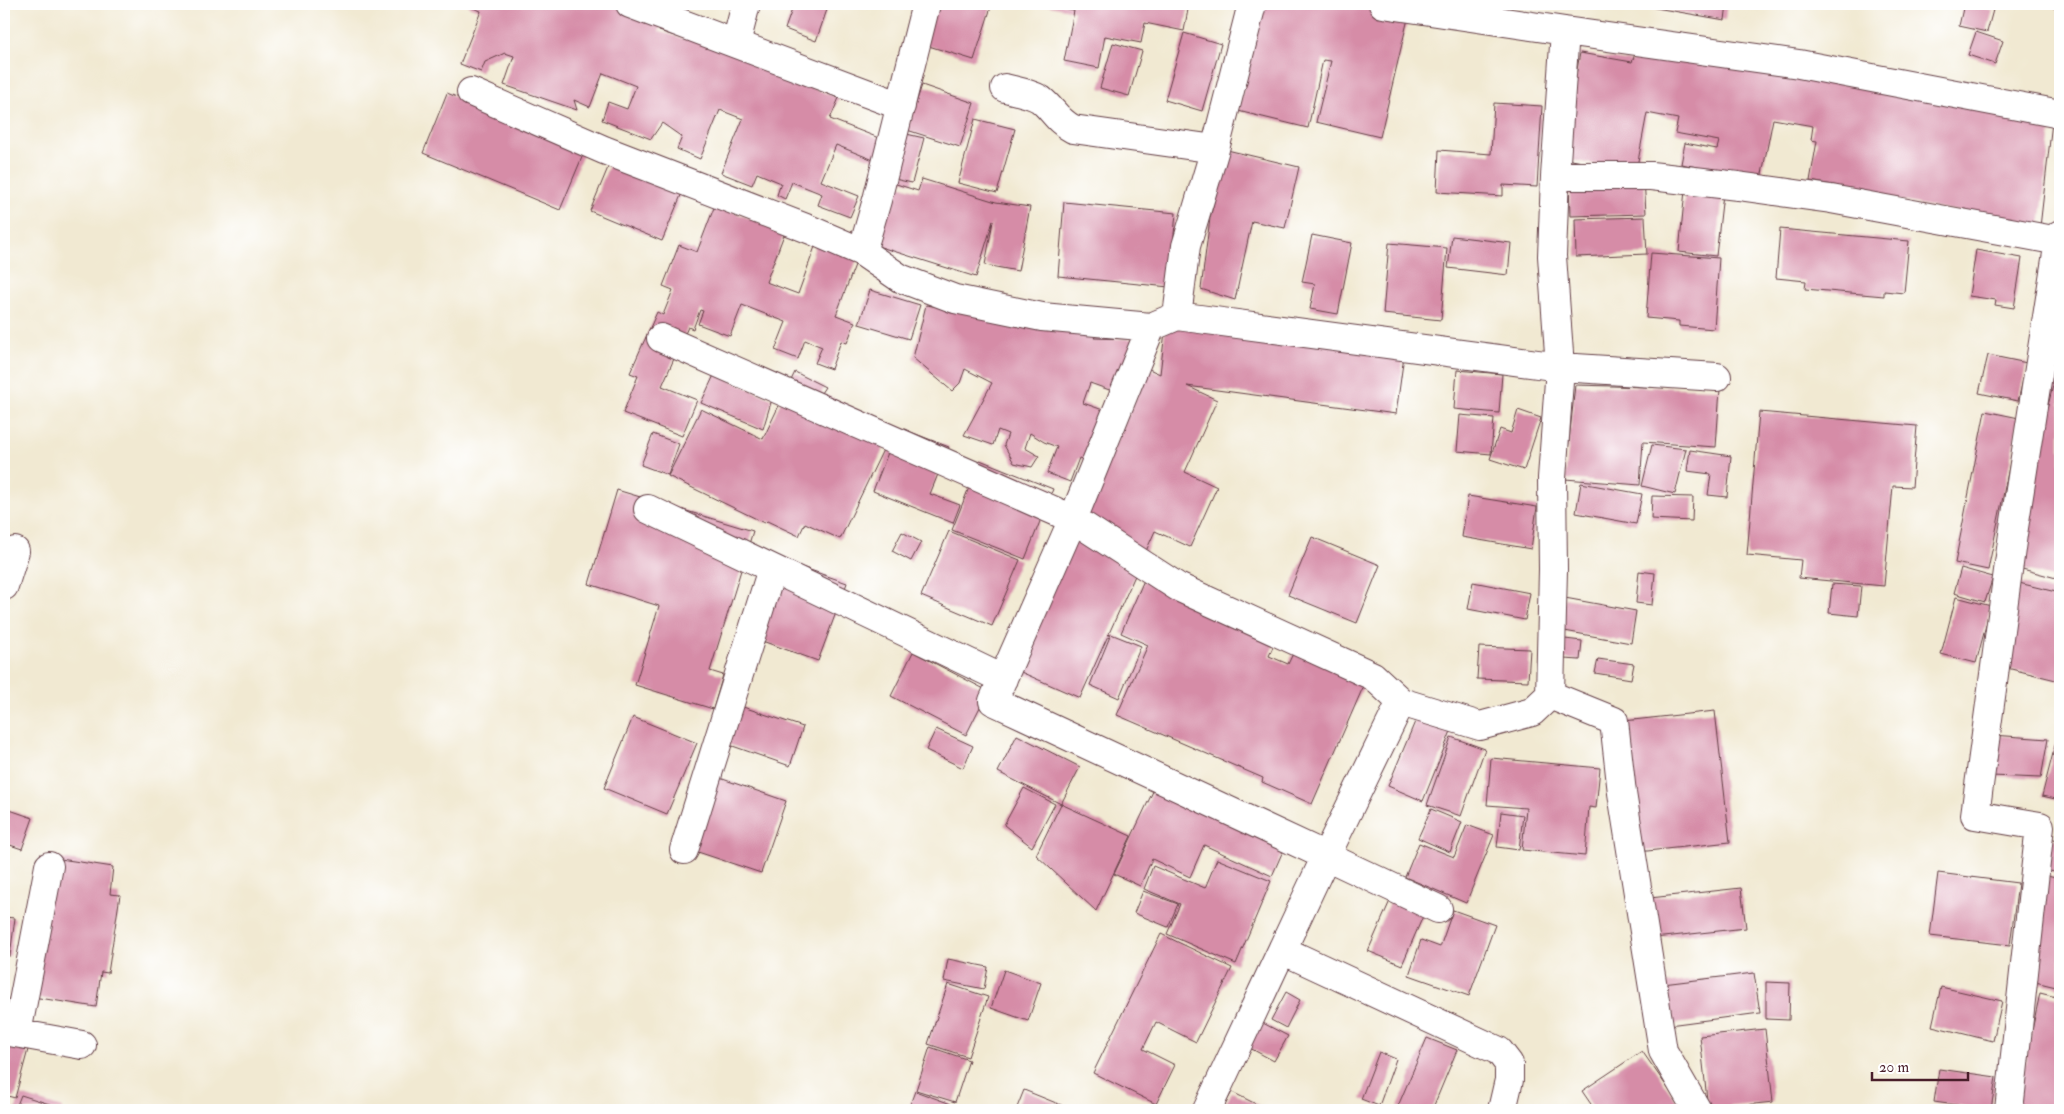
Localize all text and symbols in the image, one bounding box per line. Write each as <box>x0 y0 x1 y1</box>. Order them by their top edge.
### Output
scale bar <box>1872 1049 1968 1081</box>
text: 20 m <box>1879 1058 1909 1077</box>

